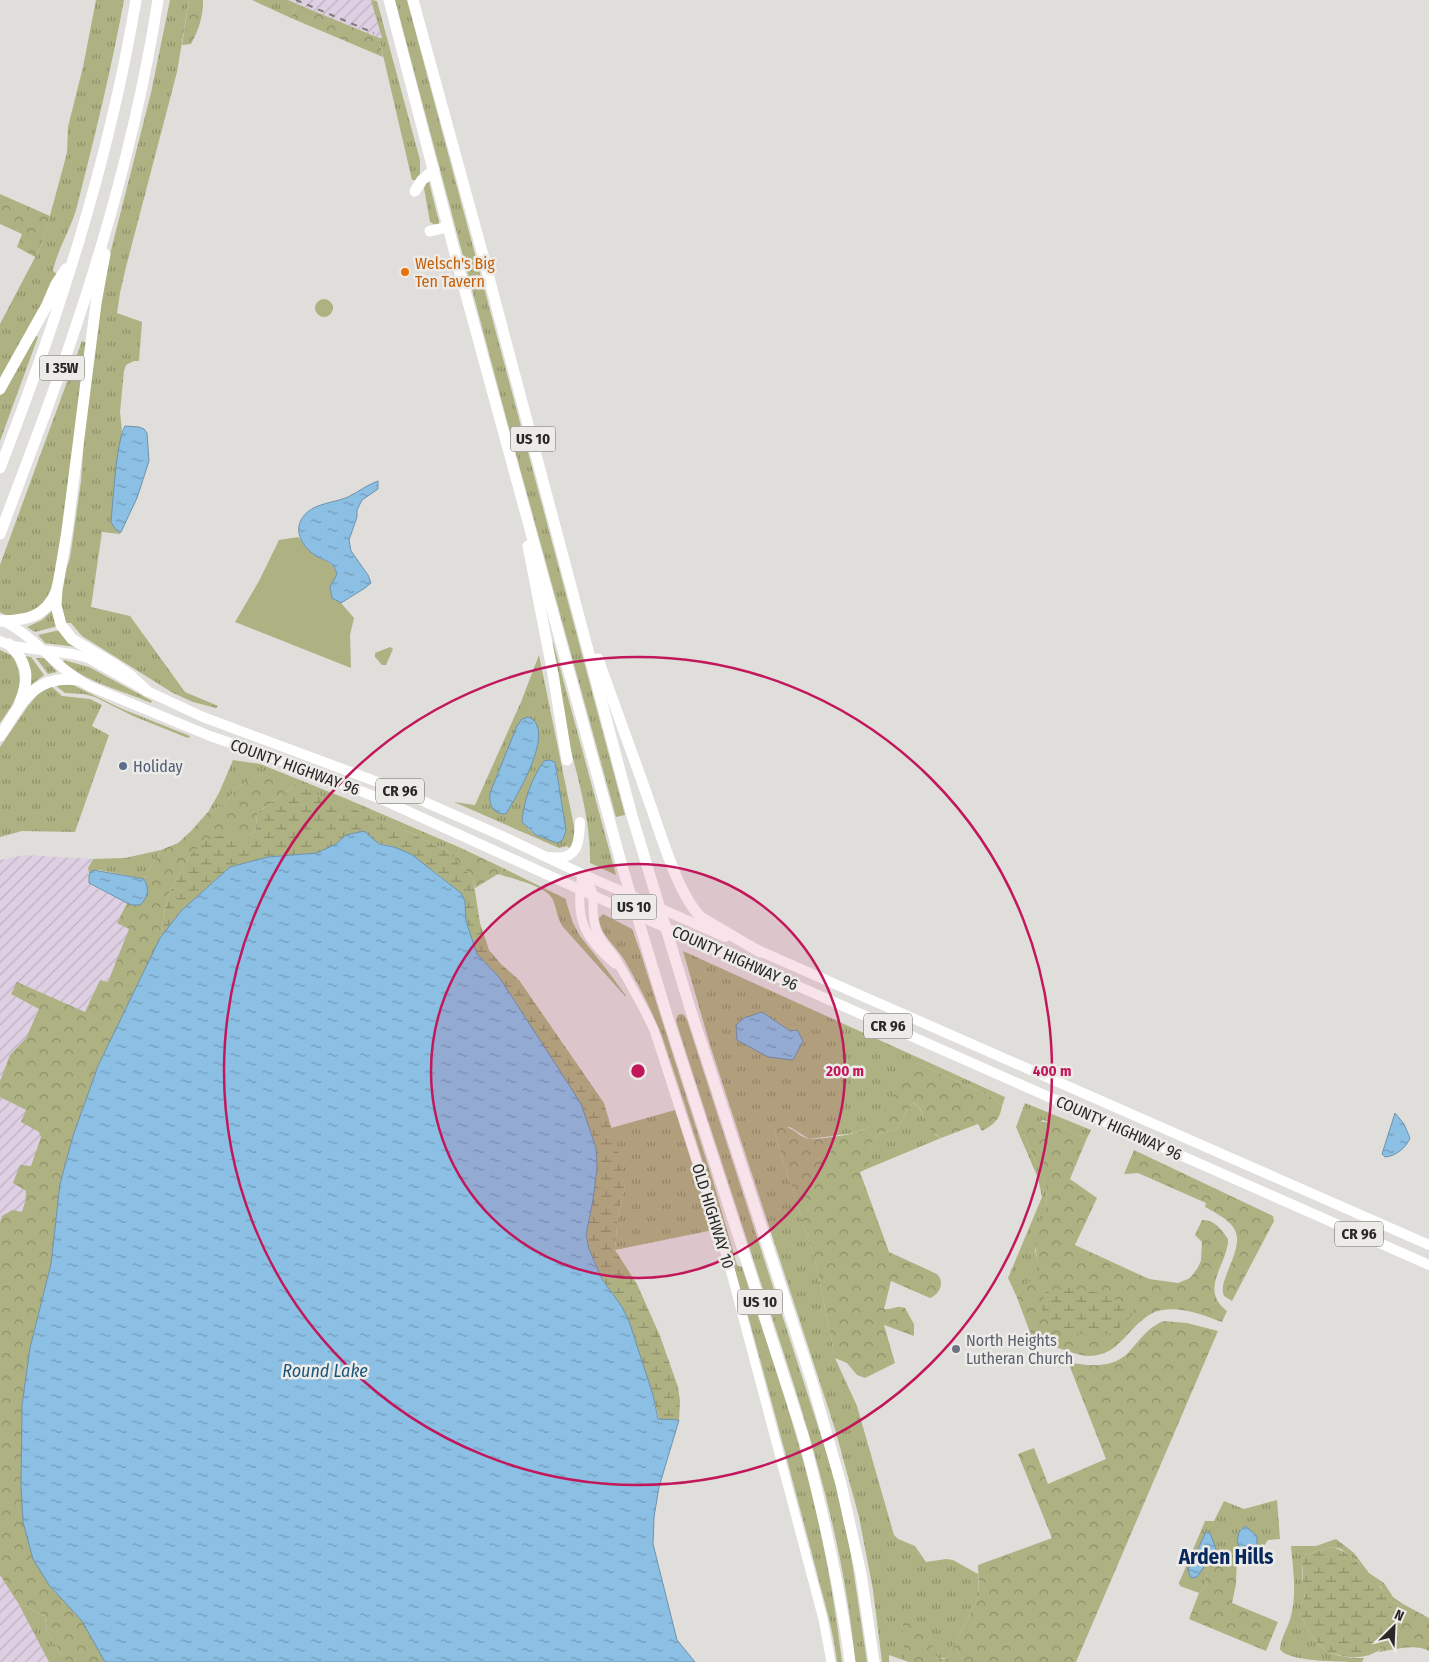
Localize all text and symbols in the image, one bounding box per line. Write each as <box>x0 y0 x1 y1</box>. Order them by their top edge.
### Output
place label: Welsch's Big Ten Tavern <box>415 254 495 291</box>
marker: Welsch's Big Ten Tavern <box>399 266 411 278</box>
road number: I 35W <box>40 356 84 380</box>
road number: US 10 <box>510 426 556 452</box>
street label: COUNTY HIGHWAY 96 <box>228 735 362 799</box>
place label: Holiday <box>133 757 184 776</box>
marker: Holiday <box>117 760 129 772</box>
road number: CR 96 <box>376 778 424 804</box>
road number: US 10 <box>612 894 656 920</box>
street label: COUNTY HIGHWAY 96 <box>669 922 801 994</box>
road number: CR 96 <box>864 1014 912 1038</box>
centre of rings <box>629 1062 647 1080</box>
text: 200 m <box>825 1062 864 1080</box>
text: 400 m <box>1033 1062 1071 1080</box>
street label: COUNTY HIGHWAY 96 <box>1053 1092 1185 1164</box>
street label: OLD HIGHWAY 10 <box>688 1161 738 1271</box>
road number: CR 96 <box>1335 1222 1383 1246</box>
road number: US 10 <box>738 1290 782 1314</box>
place label: North Heights Lutheran Church <box>966 1331 1073 1368</box>
marker: North Heights Lutheran Church <box>950 1343 962 1355</box>
water label: Round Lake <box>282 1360 368 1382</box>
district label: Arden Hills <box>1178 1544 1273 1570</box>
north arrow <box>1369 1602 1419 1652</box>
text: N <box>1392 1606 1406 1625</box>

